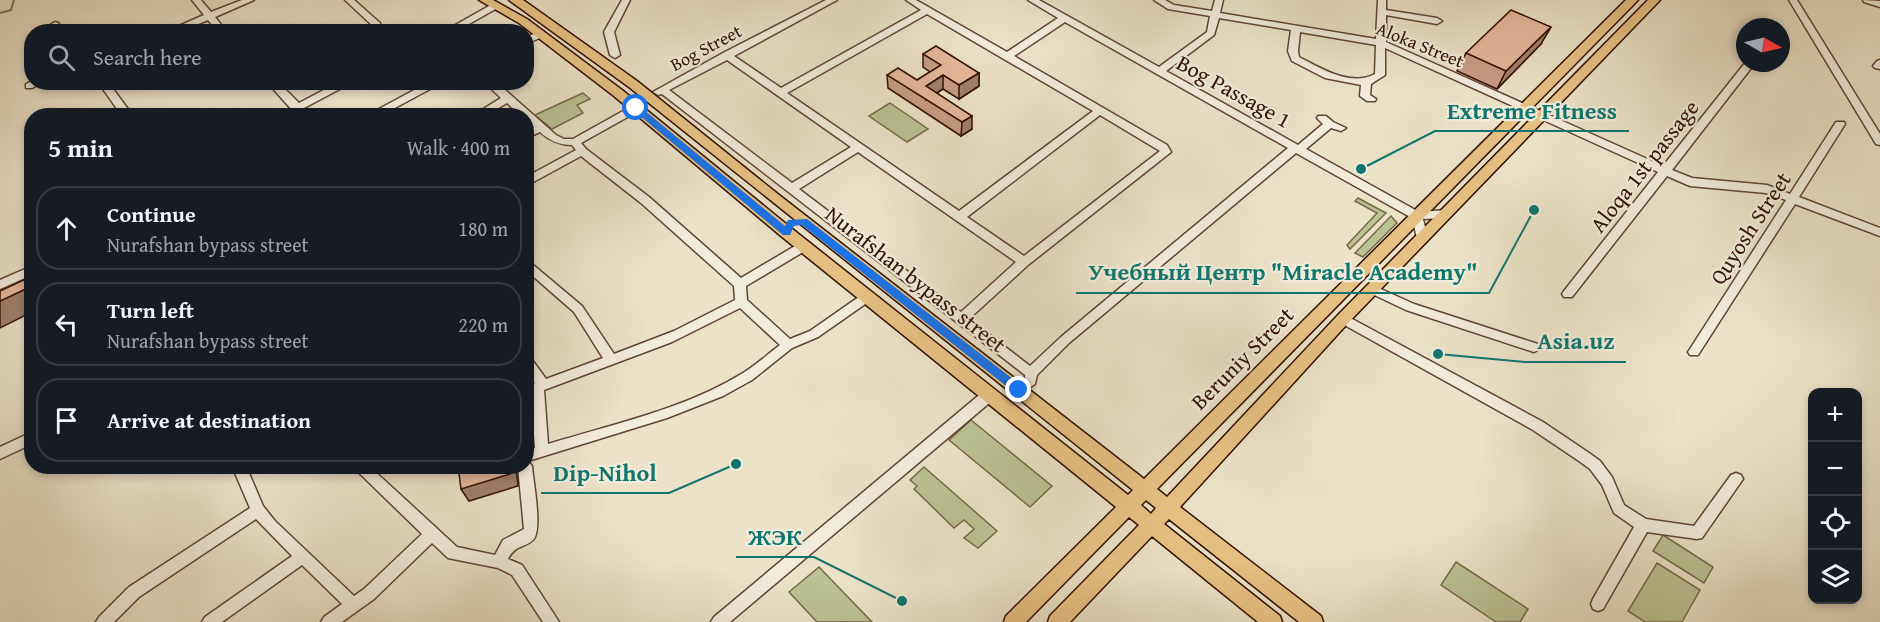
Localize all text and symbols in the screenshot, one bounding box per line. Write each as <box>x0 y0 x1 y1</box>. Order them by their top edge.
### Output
street label: Aloka Street <box>1372 15 1469 75</box>
street label: Bog Street <box>665 17 747 78</box>
north arrow <box>1736 18 1790 72</box>
search box <box>24 24 534 90</box>
icon: search <box>45 41 78 74</box>
text: Search here <box>93 41 202 73</box>
street label: Bog Passage 1 <box>1171 46 1297 136</box>
callout: Extreme Fitness <box>1435 89 1629 131</box>
text: Extreme Fitness <box>1447 93 1617 128</box>
street label: Aloqa 1st passage <box>1582 93 1706 239</box>
route start <box>622 94 648 120</box>
text: 5 min <box>48 128 113 167</box>
text: Walk · 400 m <box>407 133 510 162</box>
street label: Quyosh Street <box>1702 165 1799 291</box>
text: Continue <box>107 198 196 230</box>
street label: Nurafshan bypass street <box>819 198 1013 360</box>
icon: ahead <box>50 212 83 245</box>
text: 180 m <box>458 214 508 243</box>
text: Nurafshan bypass street <box>107 230 309 259</box>
callout: Учебный Центр "Miracle Academy" <box>1076 251 1489 293</box>
text: Учебный Центр "Miracle Academy" <box>1088 254 1478 289</box>
text: Turn left <box>107 294 194 326</box>
street label: Beruniy Street <box>1183 299 1301 417</box>
icon: left <box>50 308 83 341</box>
text: 220 m <box>458 310 508 339</box>
callout: Asia.uz <box>1525 320 1626 362</box>
text: Asia.uz <box>1537 323 1615 358</box>
text: Nurafshan bypass street <box>107 326 309 355</box>
route end <box>1005 376 1031 402</box>
map controls <box>1808 388 1862 604</box>
button: + <box>1808 388 1862 442</box>
icon: arrive <box>50 404 83 437</box>
text: Arrive at destination <box>107 404 311 436</box>
button: − <box>1808 442 1862 496</box>
callout: Dip-Nihol <box>541 451 669 493</box>
text: Dip-Nihol <box>553 455 657 490</box>
button: locate <box>1808 496 1862 550</box>
callout: ЖЭК <box>736 515 814 557</box>
text: ЖЭК <box>747 519 802 554</box>
button: layers <box>1808 550 1862 604</box>

